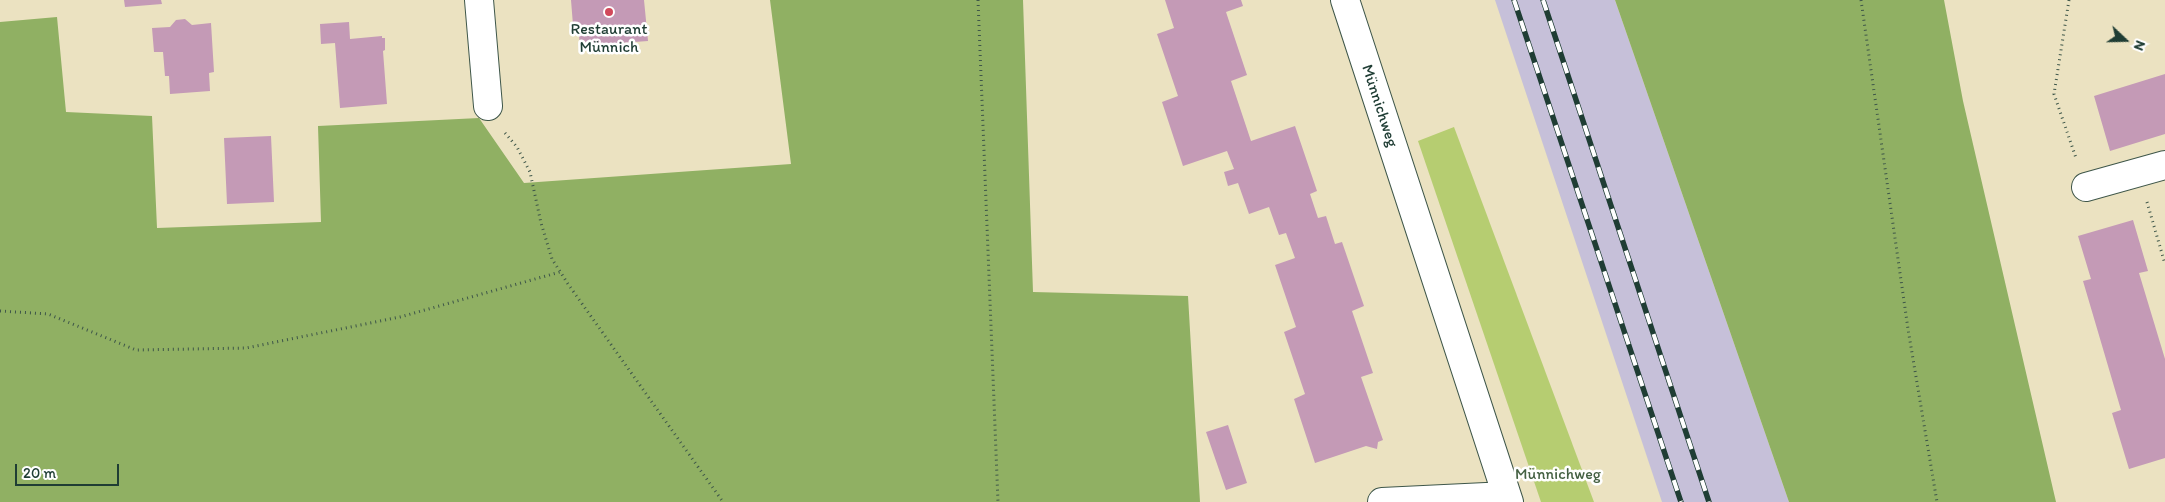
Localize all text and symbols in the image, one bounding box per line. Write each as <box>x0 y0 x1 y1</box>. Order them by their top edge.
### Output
marker: Restaurant Münnich <box>603 6 615 18</box>
north arrow <box>2100 15 2150 65</box>
place label: Restaurant Münnich <box>571 20 647 58</box>
text: N <box>2130 38 2149 53</box>
street label: Münnichweg <box>1357 62 1401 150</box>
scale bar <box>18 454 121 486</box>
text: 20 m <box>23 464 56 482</box>
park label: Münnichweg <box>1515 465 1601 485</box>

